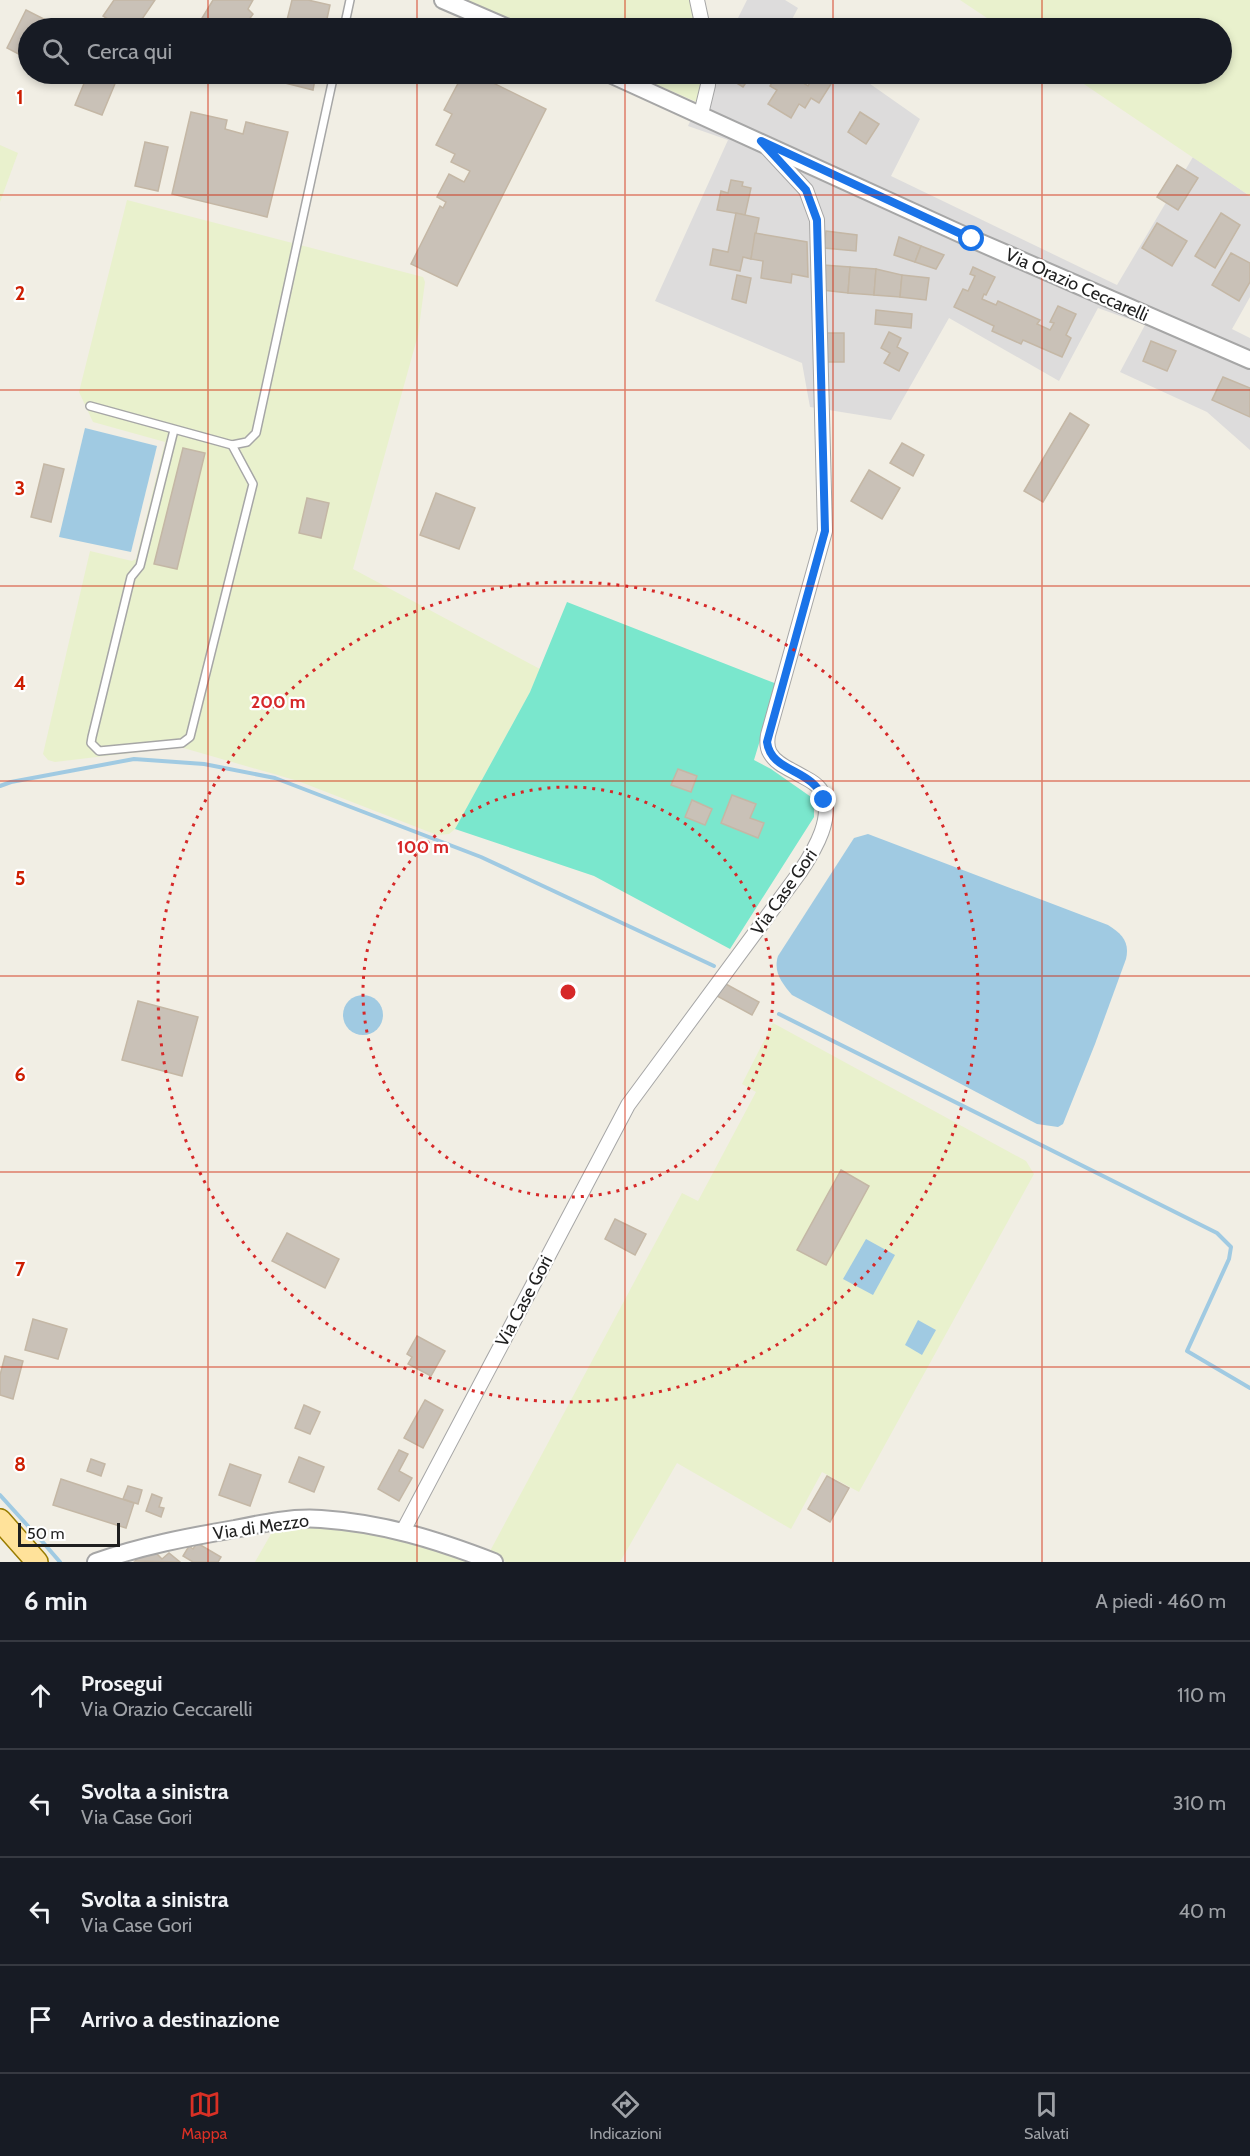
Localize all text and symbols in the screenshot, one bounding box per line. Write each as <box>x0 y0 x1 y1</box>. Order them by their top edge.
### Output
search box <box>18 18 1232 84</box>
icon: search <box>39 35 72 68</box>
text: Cerca qui <box>87 38 172 65</box>
text: 1 <box>16 85 24 109</box>
route start <box>958 225 984 251</box>
street label: Via Orazio Ceccarelli <box>1002 244 1152 326</box>
text: 2 <box>15 281 25 305</box>
text: 3 <box>15 476 25 500</box>
text: 4 <box>14 671 26 695</box>
text: 200 m <box>251 691 305 713</box>
route end <box>810 786 836 812</box>
text: 100 m <box>397 836 449 858</box>
street label: Via Case Gori <box>746 845 822 939</box>
text: 5 <box>15 866 25 890</box>
centre of rings <box>558 982 578 1002</box>
text: 6 <box>14 1062 26 1086</box>
street label: Via Case Gori <box>491 1252 557 1350</box>
text: 7 <box>15 1257 26 1281</box>
text: 8 <box>14 1452 26 1476</box>
street label: Via di Mezzo <box>212 1509 310 1545</box>
scale bar <box>18 1520 120 1548</box>
text: 50 m <box>27 1524 64 1543</box>
text: 6 min <box>24 1585 88 1617</box>
text: A piedi · 460 m <box>1096 1589 1226 1613</box>
text: Prosegui <box>81 1670 163 1697</box>
icon: ahead <box>24 1679 57 1712</box>
text: 110 m <box>1177 1683 1226 1707</box>
text: Via Orazio Ceccarelli <box>81 1697 253 1721</box>
text: Svolta a sinistra <box>81 1778 229 1805</box>
icon: left <box>24 1787 57 1820</box>
text: 310 m <box>1173 1791 1226 1815</box>
text: Via Case Gori <box>81 1805 192 1829</box>
text: Svolta a sinistra <box>81 1886 229 1913</box>
icon: left <box>24 1895 57 1928</box>
text: 40 m <box>1178 1899 1226 1923</box>
text: Via Case Gori <box>81 1913 192 1937</box>
icon: arrive <box>24 2003 57 2036</box>
text: Arrivo a destinazione <box>81 2006 279 2033</box>
tab: Mappa <box>181 2088 227 2143</box>
tab: Indicazioni <box>590 2088 662 2143</box>
tab: Salvati <box>1024 2088 1069 2143</box>

